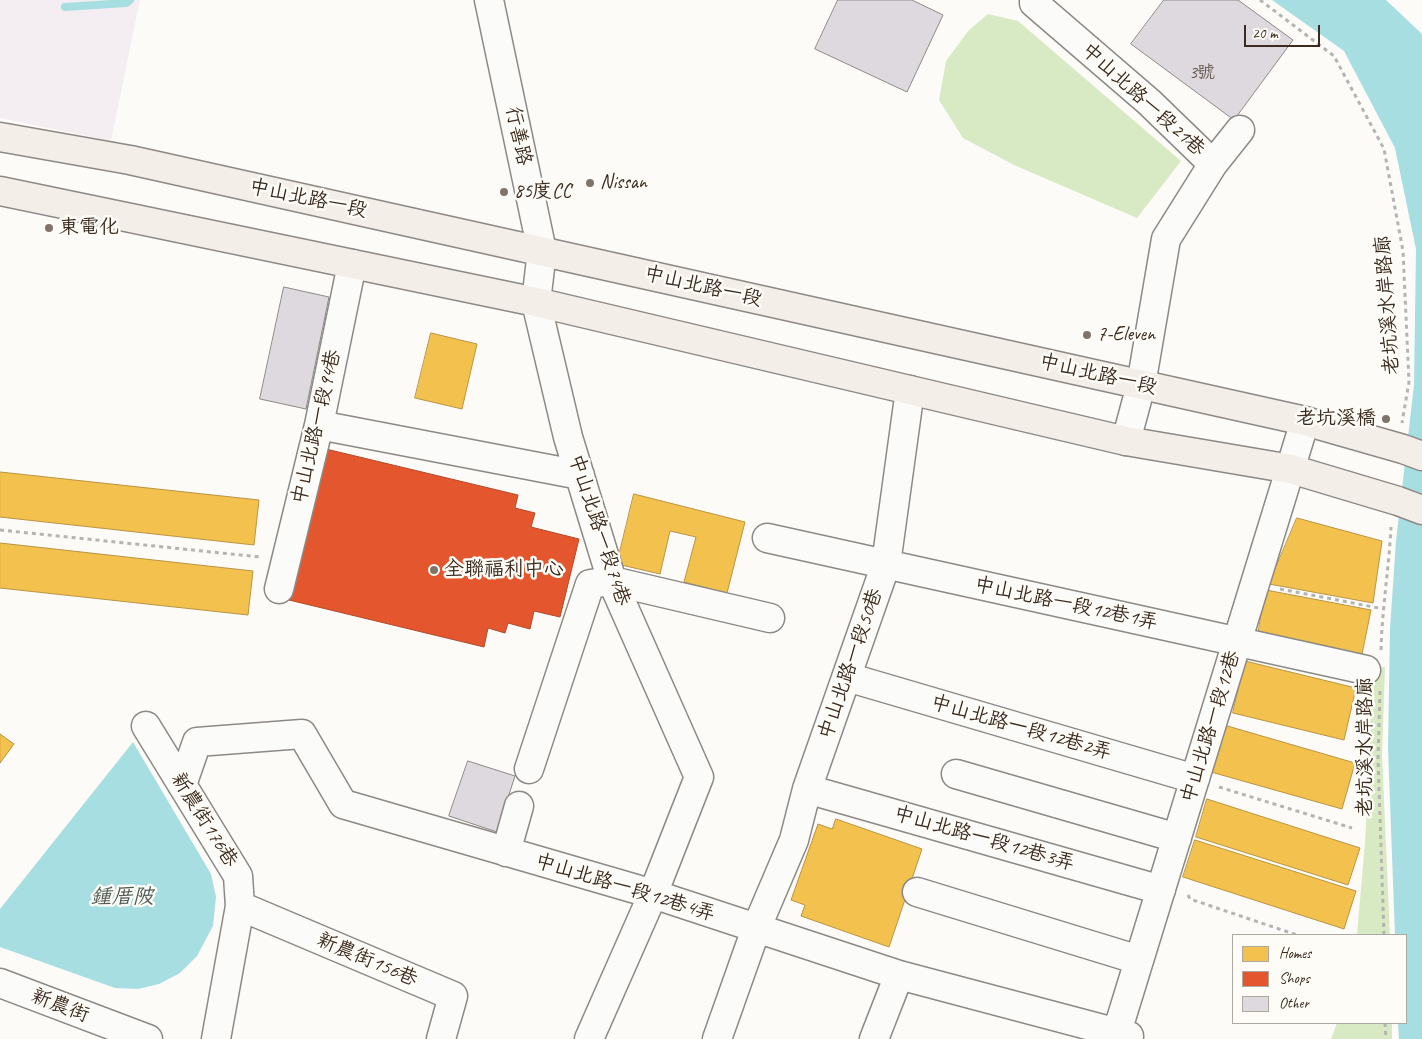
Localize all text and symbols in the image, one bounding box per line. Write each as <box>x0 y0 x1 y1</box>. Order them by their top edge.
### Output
scale bar <box>1247 15 1323 47</box>
text: 20 m <box>1252 24 1278 43</box>
street label: 中山北路一段21巷 <box>1076 38 1210 162</box>
house number: 3號 <box>1189 62 1215 84</box>
street label: 行善路 <box>500 104 536 168</box>
place label: Nissan <box>600 171 647 195</box>
street label: 中山北路一段 <box>247 175 369 223</box>
marker: Nissan <box>584 177 596 189</box>
place label: 85度CC <box>514 180 571 204</box>
marker: 85度CC <box>498 186 510 198</box>
place label: 東電化 <box>59 216 119 240</box>
marker: 東電化 <box>43 222 55 234</box>
street label: 老坑溪水岸路廊 <box>1371 234 1405 376</box>
street label: 中山北路一段 <box>642 262 764 312</box>
place label: 7-Eleven <box>1097 323 1155 347</box>
marker: 7-Eleven <box>1081 329 1093 341</box>
street label: 中山北路一段94巷 <box>288 347 346 507</box>
street label: 中山北路一段 <box>1037 350 1159 400</box>
place label: 老坑溪橋 <box>1296 407 1376 431</box>
marker: 老坑溪橋 <box>1380 413 1392 425</box>
street label: 中山北路一段74巷 <box>563 451 635 609</box>
place label: 全聯福利中心 <box>444 558 564 582</box>
marker: 全聯福利中心 <box>428 564 440 576</box>
street label: 中山北路一段12巷1弄 <box>972 573 1160 635</box>
street label: 中山北路一段50巷 <box>814 585 888 743</box>
street label: 中山北路一段12巷 <box>1176 648 1246 806</box>
street label: 老坑溪水岸路廊 <box>1354 677 1378 817</box>
street label: 中山北路一段12巷2弄 <box>928 691 1114 765</box>
street label: 新農街176巷 <box>165 768 243 872</box>
street label: 中山北路一段12巷3弄 <box>891 802 1077 876</box>
street label: 中山北路一段12巷4弄 <box>532 849 718 927</box>
water label: 鍾厝陂 <box>91 884 153 910</box>
street label: 新農街156巷 <box>313 928 421 992</box>
legend <box>1232 934 1407 1024</box>
text: Homes <box>1279 944 1311 963</box>
text: Shops <box>1279 969 1310 988</box>
street label: 新農街 <box>28 984 92 1028</box>
text: Other <box>1279 994 1309 1013</box>

